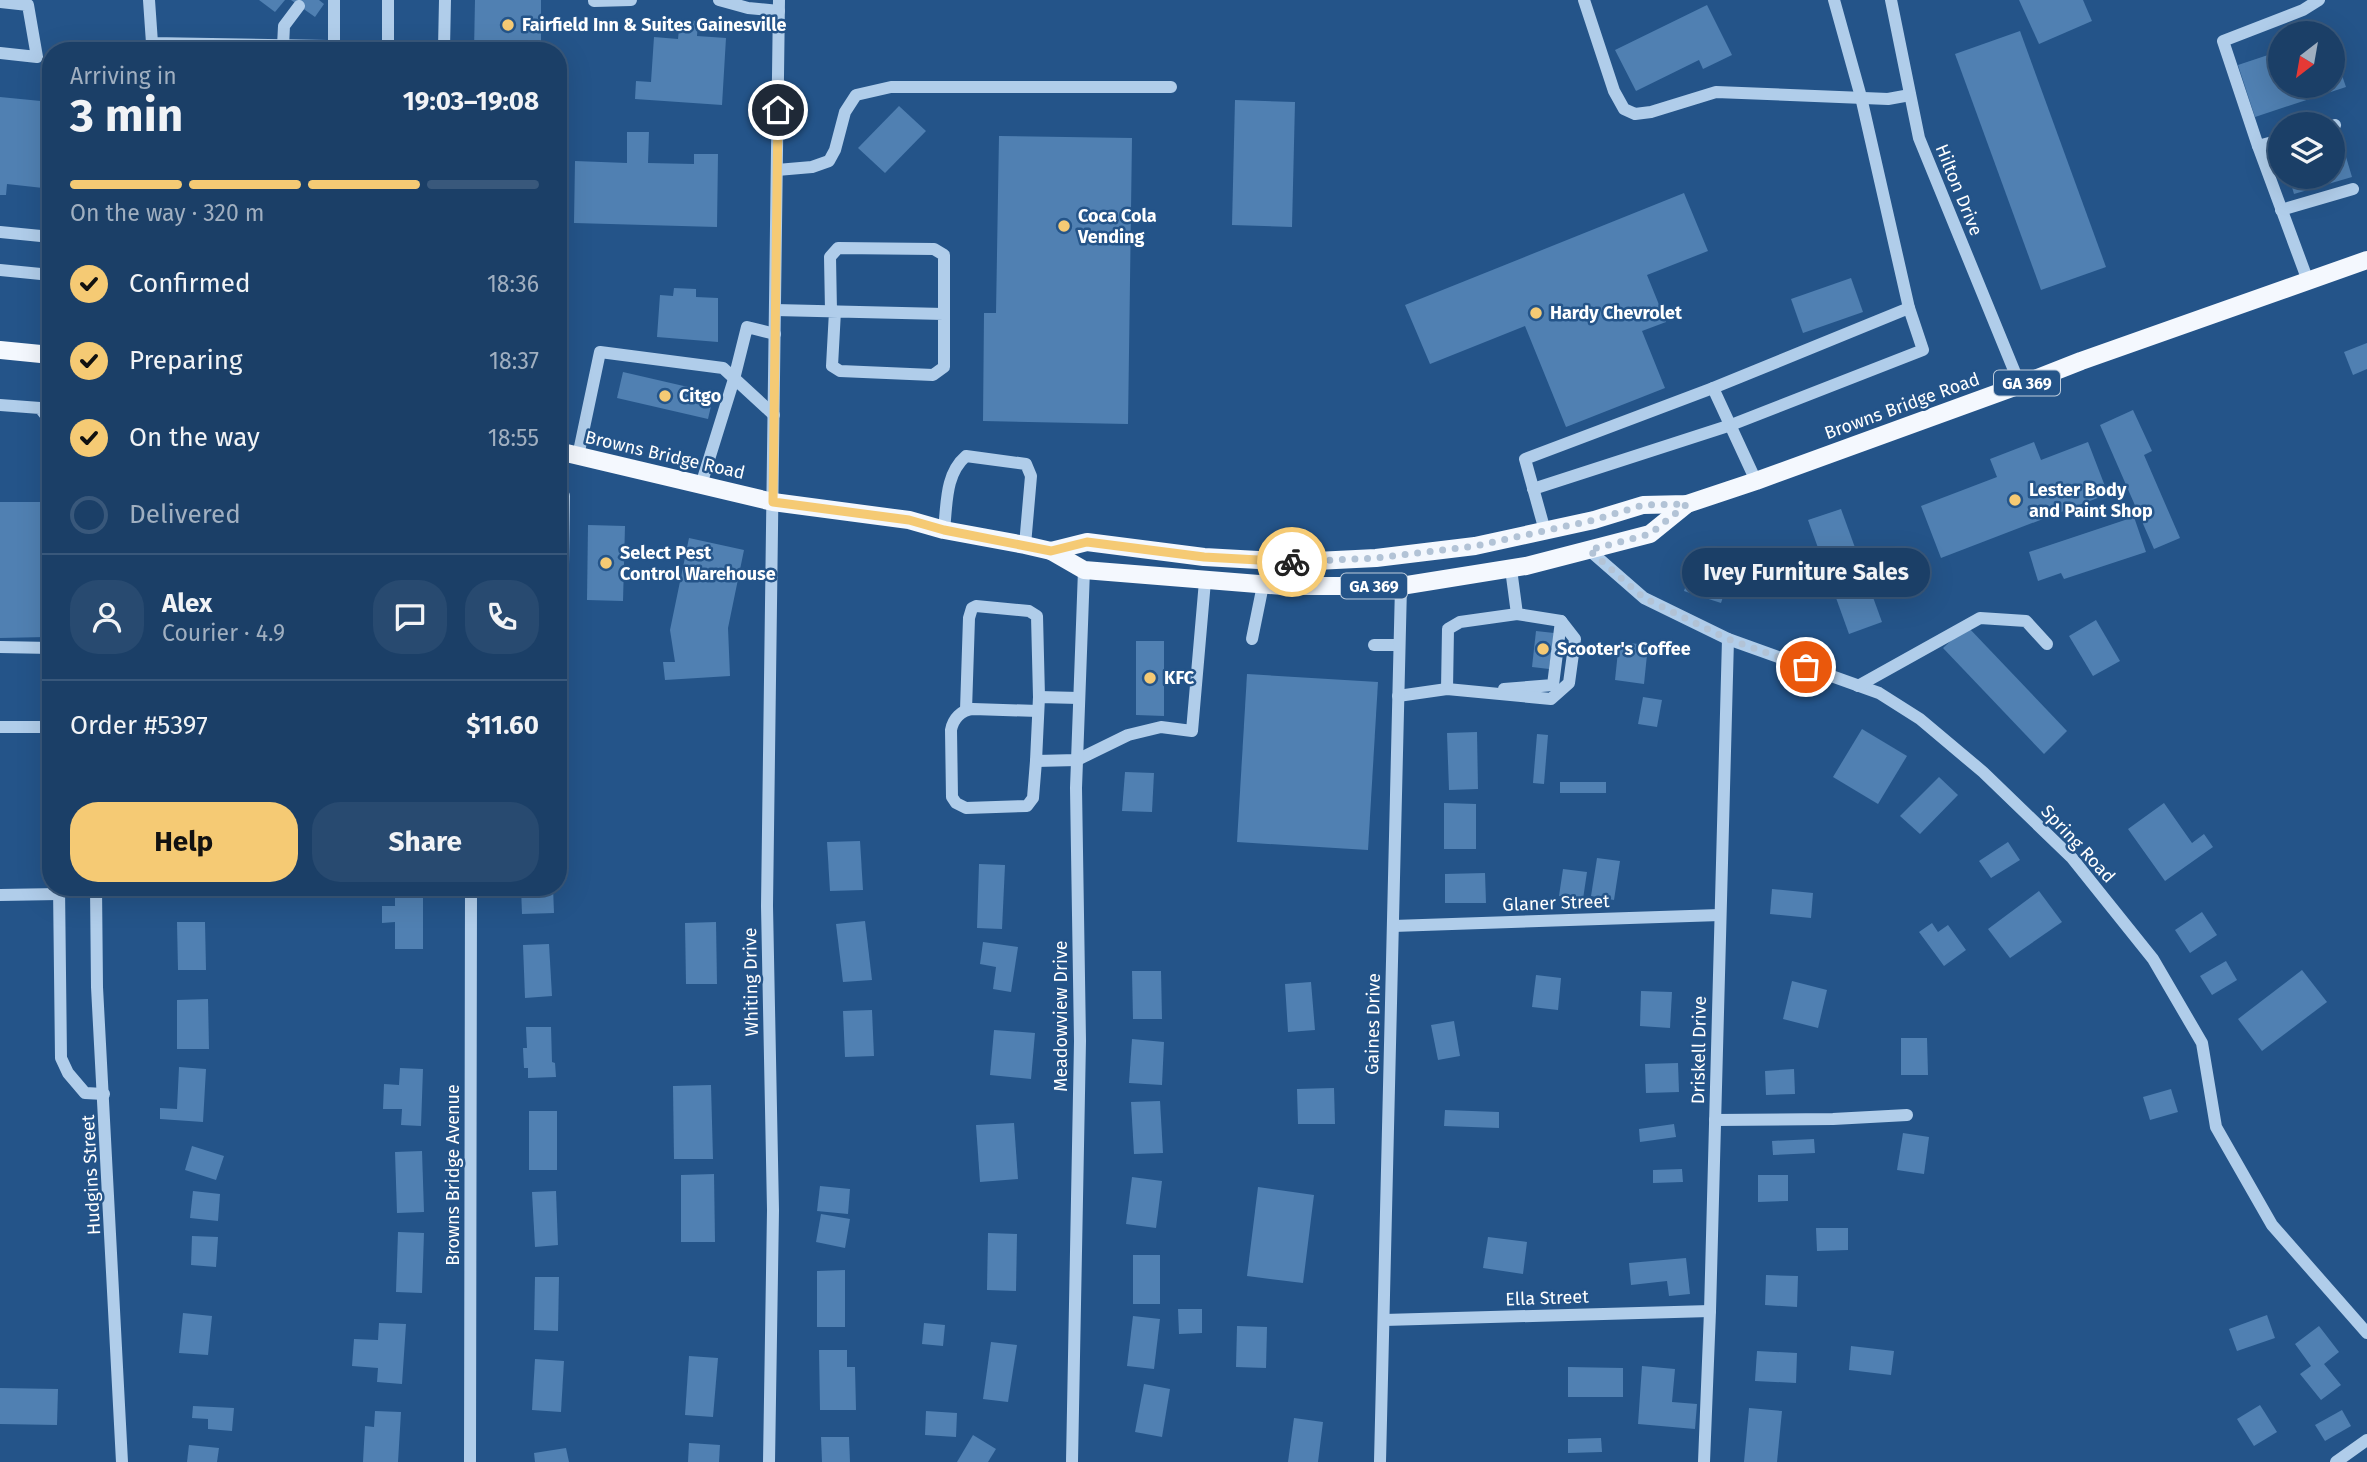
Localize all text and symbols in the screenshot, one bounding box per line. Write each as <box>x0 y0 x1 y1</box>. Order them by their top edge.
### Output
place label: Fairfield Inn & Suites Gainesville <box>522 14 786 36</box>
marker: Fairfield Inn & Suites Gainesville <box>500 17 516 33</box>
north arrow <box>2268 21 2345 98</box>
map controls <box>2268 21 2345 189</box>
text: Arriving in <box>70 62 177 90</box>
pin <box>748 80 808 140</box>
text: 19:03–19:08 <box>403 86 539 117</box>
text: 3 min <box>70 88 183 143</box>
icon: home <box>759 91 797 129</box>
button: layers <box>2268 112 2345 189</box>
street label: Hilton Drive <box>1931 141 1987 239</box>
text: On the way · 320 m <box>70 199 265 227</box>
place label: Coca Cola Vending <box>1077 205 1157 248</box>
marker: Coca Cola Vending <box>1056 218 1072 234</box>
icon: check <box>70 265 108 303</box>
text: Confirmed <box>129 268 250 299</box>
text: 18:36 <box>487 270 539 298</box>
place label: Hardy Chevrolet <box>1550 302 1683 324</box>
marker: Hardy Chevrolet <box>1528 305 1544 321</box>
icon: check <box>70 342 108 380</box>
text: Preparing <box>129 345 242 376</box>
text: 18:37 <box>489 347 539 375</box>
street label: Browns Bridge Road <box>1821 368 1983 444</box>
road number: GA 369 <box>1994 370 2060 396</box>
place label: Citgo <box>679 385 721 407</box>
marker: Citgo <box>657 388 673 404</box>
icon: check <box>70 419 108 457</box>
text: On the way <box>129 422 260 453</box>
text: 18:55 <box>488 424 539 452</box>
street label: Browns Bridge Road <box>583 426 747 484</box>
place label: Lester Body and Paint Shop <box>2029 479 2153 522</box>
marker: Lester Body and Paint Shop <box>2007 492 2023 508</box>
text: Delivered <box>129 499 241 530</box>
courier <box>1257 527 1327 597</box>
place label: Select Pest Control Warehouse <box>620 542 776 585</box>
icon: bike <box>1273 543 1311 581</box>
callout: Ivey Furniture Sales <box>1682 548 1930 597</box>
marker: Select Pest Control Warehouse <box>598 555 614 571</box>
text: Ivey Furniture Sales <box>1703 558 1909 586</box>
road number: GA 369 <box>1341 573 1407 598</box>
button: person <box>70 580 144 654</box>
button: chat <box>373 580 447 654</box>
button: phone <box>465 580 539 654</box>
text: Alex <box>162 588 212 619</box>
text: Courier · 4.9 <box>162 619 285 647</box>
pin <box>1776 637 1836 697</box>
place label: Scooter's Coffee <box>1557 638 1691 660</box>
marker: Scooter's Coffee <box>1535 641 1551 657</box>
icon: bag <box>1787 648 1825 686</box>
place label: KFC <box>1164 667 1195 689</box>
marker: KFC <box>1142 670 1158 686</box>
text: Order #5397 <box>70 710 208 741</box>
text: $11.60 <box>466 710 539 741</box>
street label: Spring Road <box>2036 800 2120 888</box>
button: Help <box>70 802 298 882</box>
button: Share <box>312 802 539 882</box>
street label: Glaner Street <box>1502 890 1610 916</box>
street label: Whiting Drive <box>739 927 763 1037</box>
street label: Meadowview Drive <box>1050 940 1072 1092</box>
street label: Gaines Drive <box>1361 973 1385 1075</box>
street label: Driskell Drive <box>1687 996 1711 1104</box>
street label: Browns Bridge Avenue <box>442 1084 464 1266</box>
street label: Hudgins Street <box>77 1114 105 1236</box>
street label: Ella Street <box>1505 1286 1590 1310</box>

